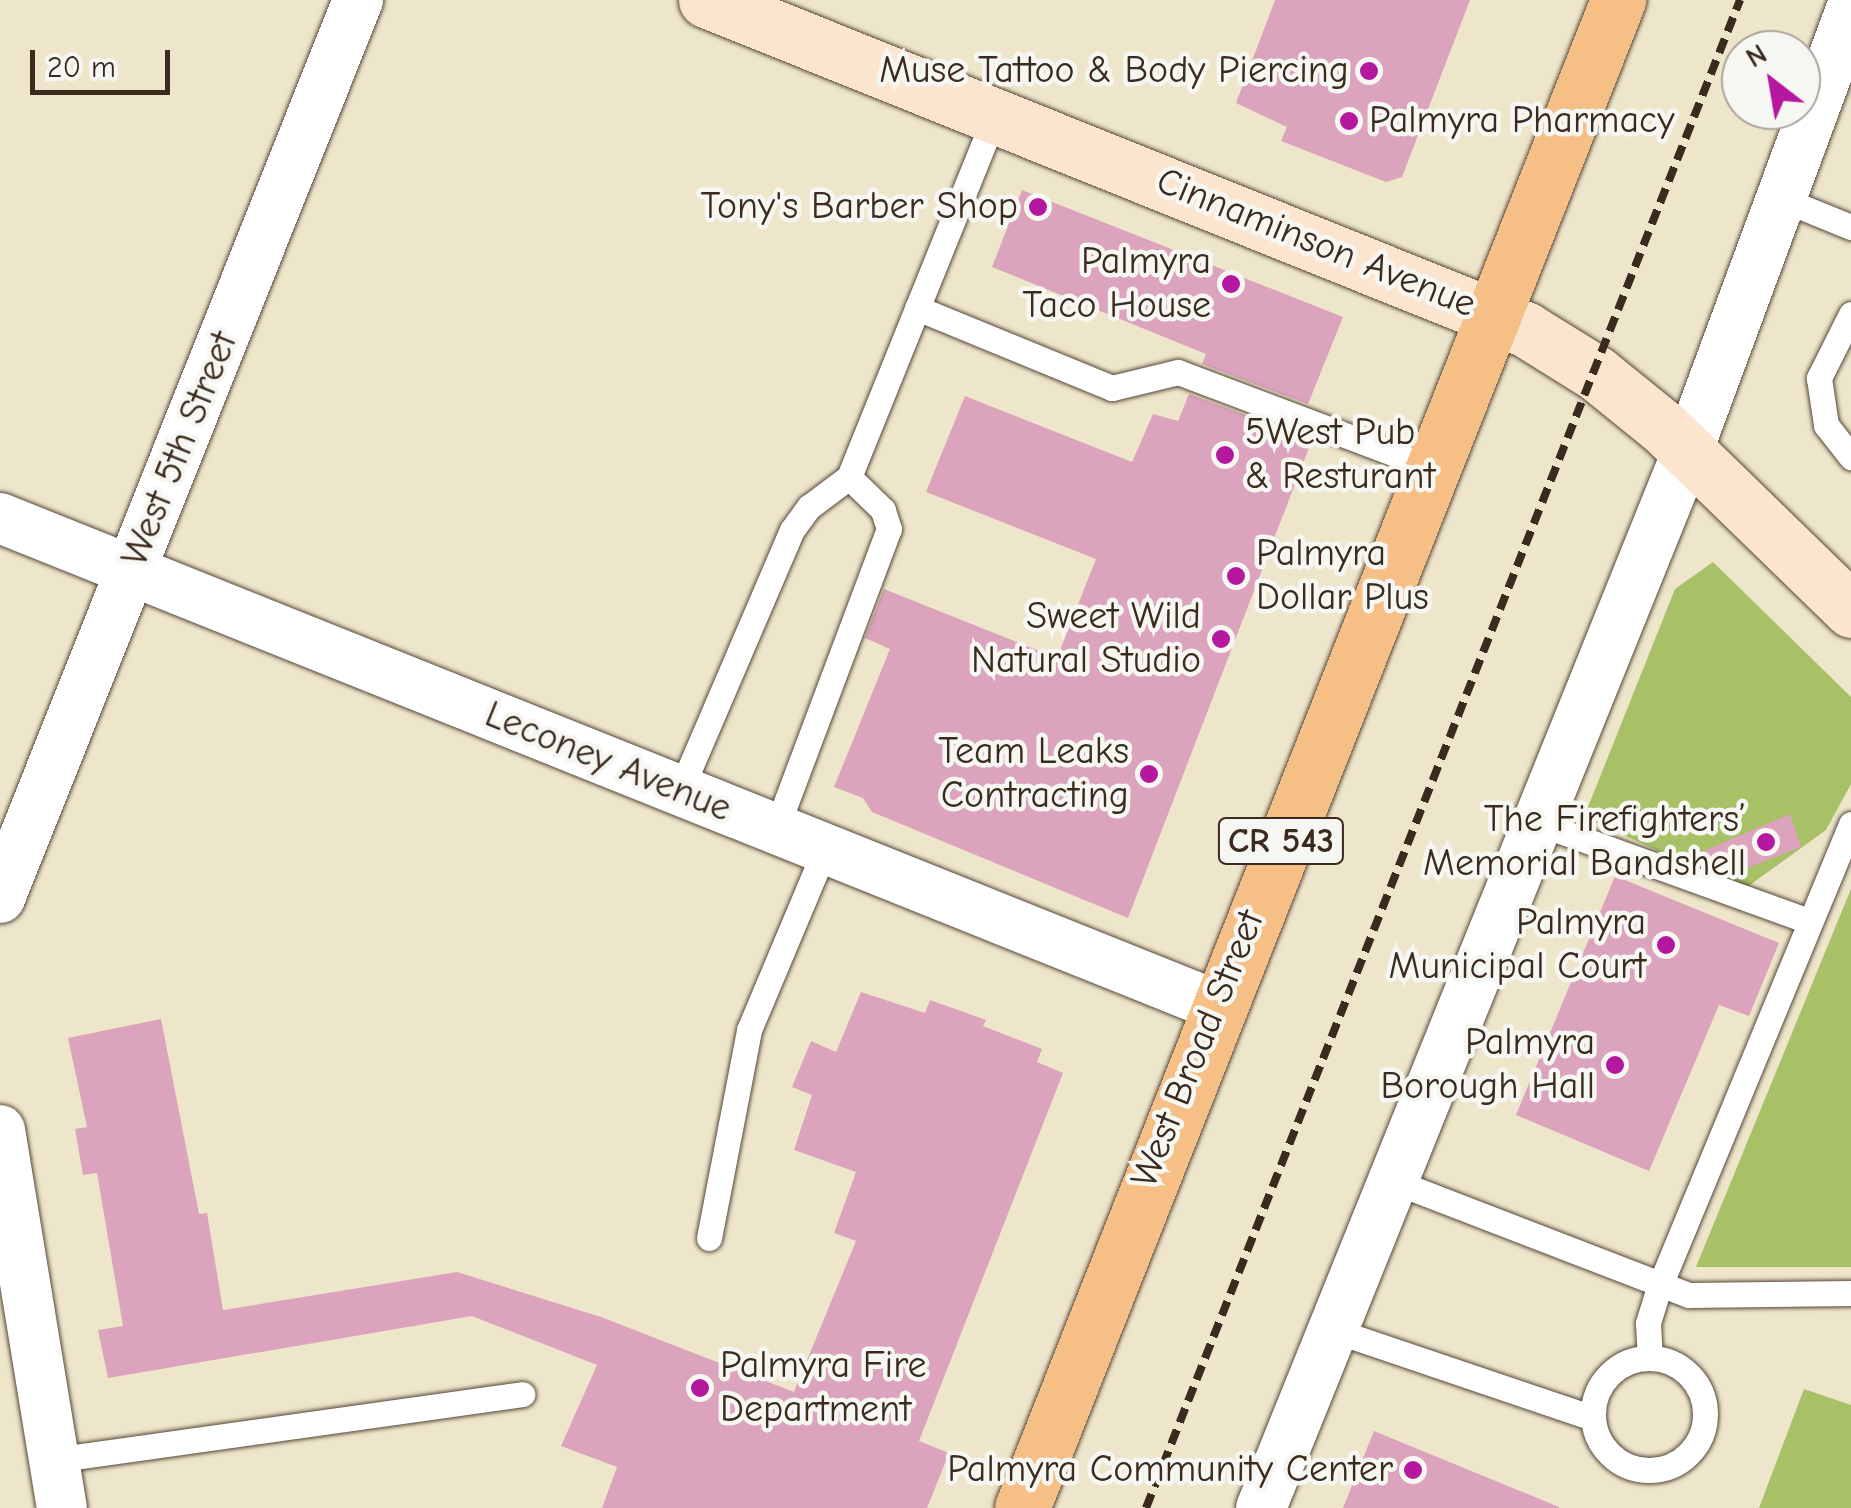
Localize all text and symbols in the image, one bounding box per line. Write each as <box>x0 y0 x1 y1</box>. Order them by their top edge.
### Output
scale bar <box>35 30 175 92</box>
north arrow <box>1721 30 1821 130</box>
text: N <box>1741 38 1773 74</box>
place label: Muse Tattoo & Body Piercing <box>879 48 1349 94</box>
text: 20 m <box>47 50 116 85</box>
marker: Muse Tattoo & Body Piercing <box>1358 60 1380 82</box>
place label: Palmyra Pharmacy <box>1369 98 1674 144</box>
marker: Palmyra Pharmacy <box>1338 110 1360 132</box>
street label: Cinnaminson Avenue <box>1150 158 1482 328</box>
place label: Tony's Barber Shop <box>701 184 1018 230</box>
marker: Tony's Barber Shop <box>1027 196 1049 218</box>
place label: Palmyra Taco House <box>1022 239 1211 328</box>
marker: Palmyra Taco House <box>1220 273 1242 295</box>
street label: West 5th Street <box>112 325 248 573</box>
place label: 5West Pub & Resturant <box>1245 410 1435 499</box>
marker: 5West Pub & Resturant <box>1214 444 1236 466</box>
place label: Palmyra Dollar Plus <box>1256 531 1429 620</box>
marker: Palmyra Dollar Plus <box>1225 565 1247 587</box>
place label: Sweet Wild Natural Studio <box>971 594 1201 684</box>
marker: Sweet Wild Natural Studio <box>1210 628 1232 650</box>
street label: Leconey Avenue <box>478 692 738 832</box>
place label: Team Leaks Contracting <box>938 729 1129 818</box>
marker: Team Leaks Contracting <box>1138 763 1160 785</box>
place label: The Firefighters’ Memorial Bandshell <box>1423 797 1746 886</box>
road number: CR 543 <box>1216 811 1346 871</box>
marker: The Firefighters’ Memorial Bandshell <box>1755 831 1777 853</box>
place label: Palmyra Municipal Court <box>1389 900 1646 989</box>
street label: West Broad Street <box>1122 904 1274 1194</box>
marker: Palmyra Municipal Court <box>1655 934 1677 956</box>
place label: Palmyra Borough Hall <box>1380 1020 1595 1110</box>
marker: Palmyra Borough Hall <box>1604 1054 1626 1076</box>
place label: Palmyra Fire Department <box>720 1343 927 1432</box>
marker: Palmyra Fire Department <box>689 1377 711 1399</box>
place label: Palmyra Community Center <box>947 1447 1393 1493</box>
marker: Palmyra Community Center <box>1402 1459 1424 1481</box>

